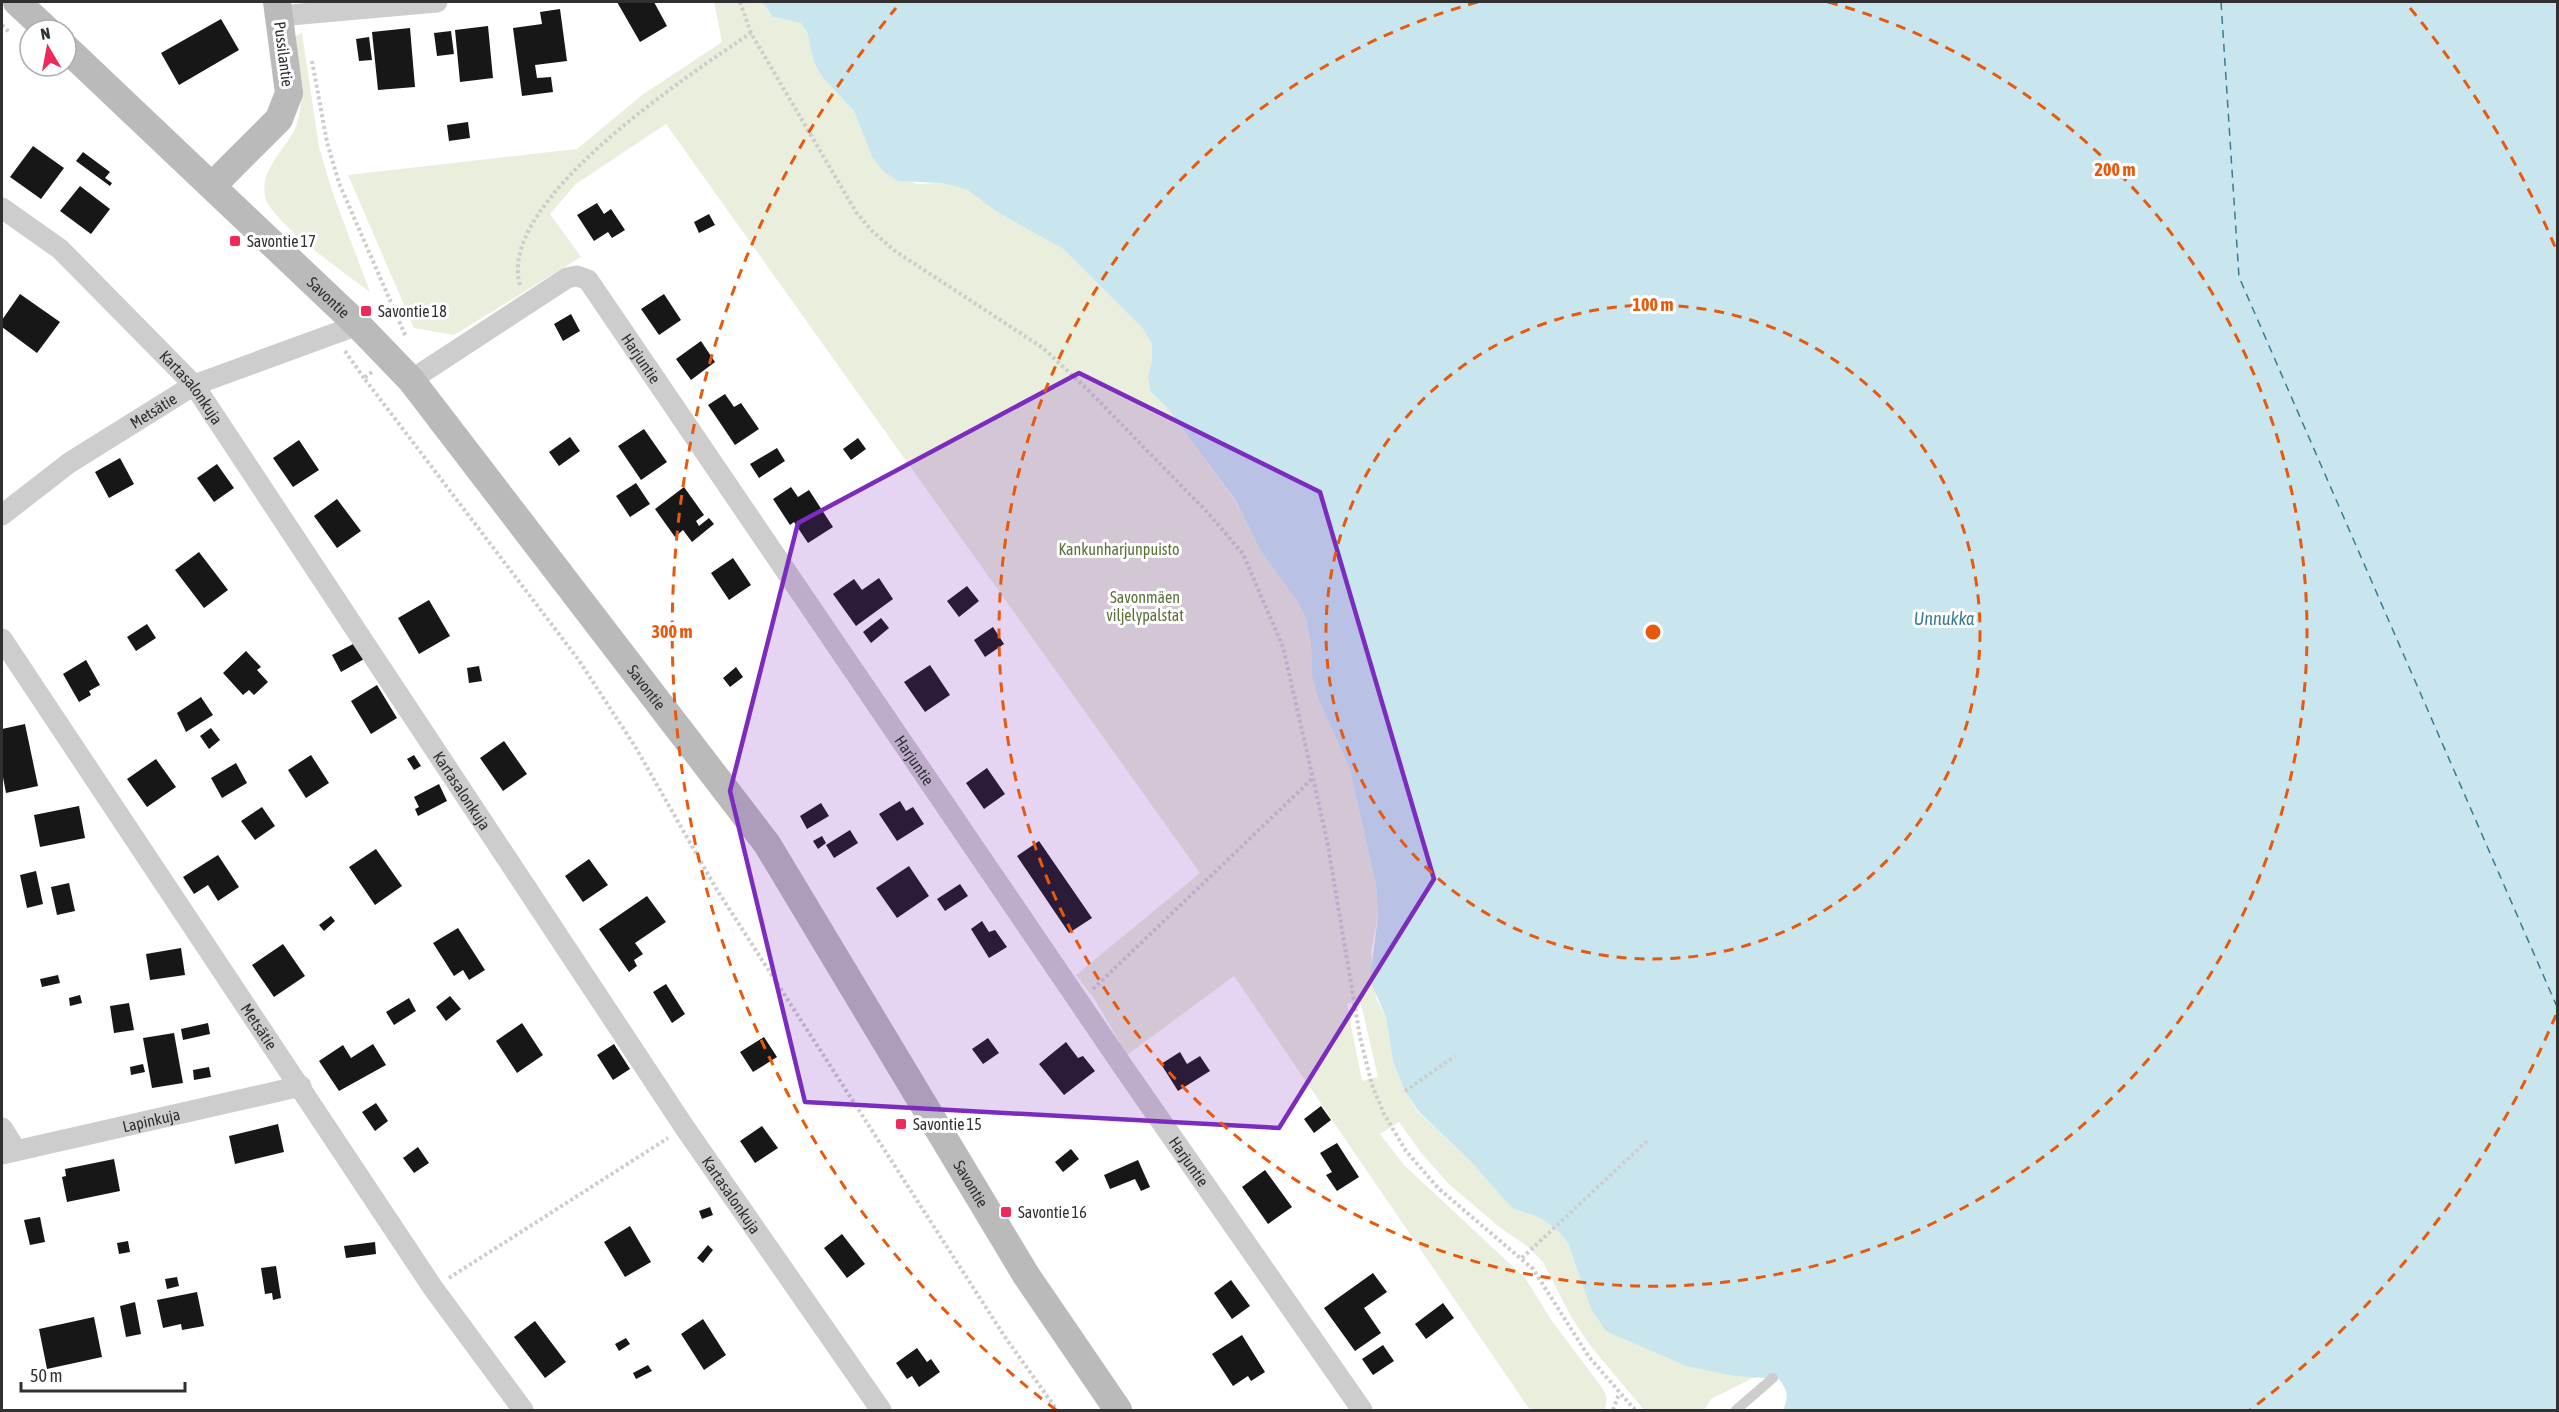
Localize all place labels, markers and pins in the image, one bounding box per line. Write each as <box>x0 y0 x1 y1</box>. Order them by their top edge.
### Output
place label: Savontie 17 <box>247 232 316 250</box>
marker: Savontie 17 <box>228 234 242 248</box>
place label: Savontie 18 <box>378 302 447 320</box>
marker: Savontie 18 <box>359 304 373 318</box>
centre of rings <box>1643 622 1663 642</box>
place label: Savontie 15 <box>913 1115 982 1133</box>
marker: Savontie 15 <box>894 1117 908 1131</box>
place label: Savontie 16 <box>1018 1203 1087 1221</box>
marker: Savontie 16 <box>999 1205 1013 1219</box>

